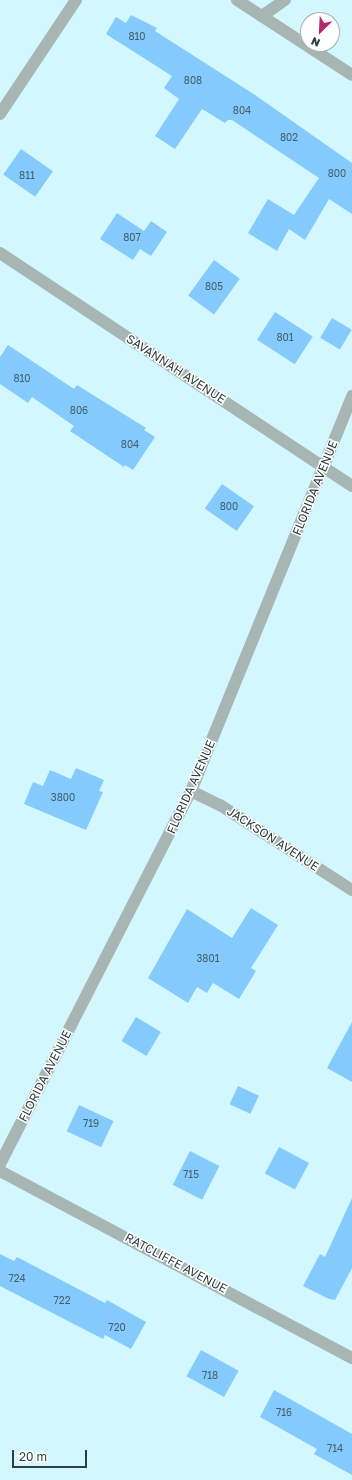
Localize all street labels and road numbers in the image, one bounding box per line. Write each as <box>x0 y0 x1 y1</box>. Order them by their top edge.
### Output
street label: SAVANNAH AVENUE <box>124 332 228 406</box>
street label: FLORIDA AVENUE <box>289 438 341 538</box>
street label: FLORIDA AVENUE <box>164 738 218 836</box>
street label: JACKSON AVENUE <box>224 804 322 874</box>
street label: FLORIDA AVENUE <box>16 1028 74 1124</box>
street label: RATCLIFFE AVENUE <box>123 1230 229 1296</box>

